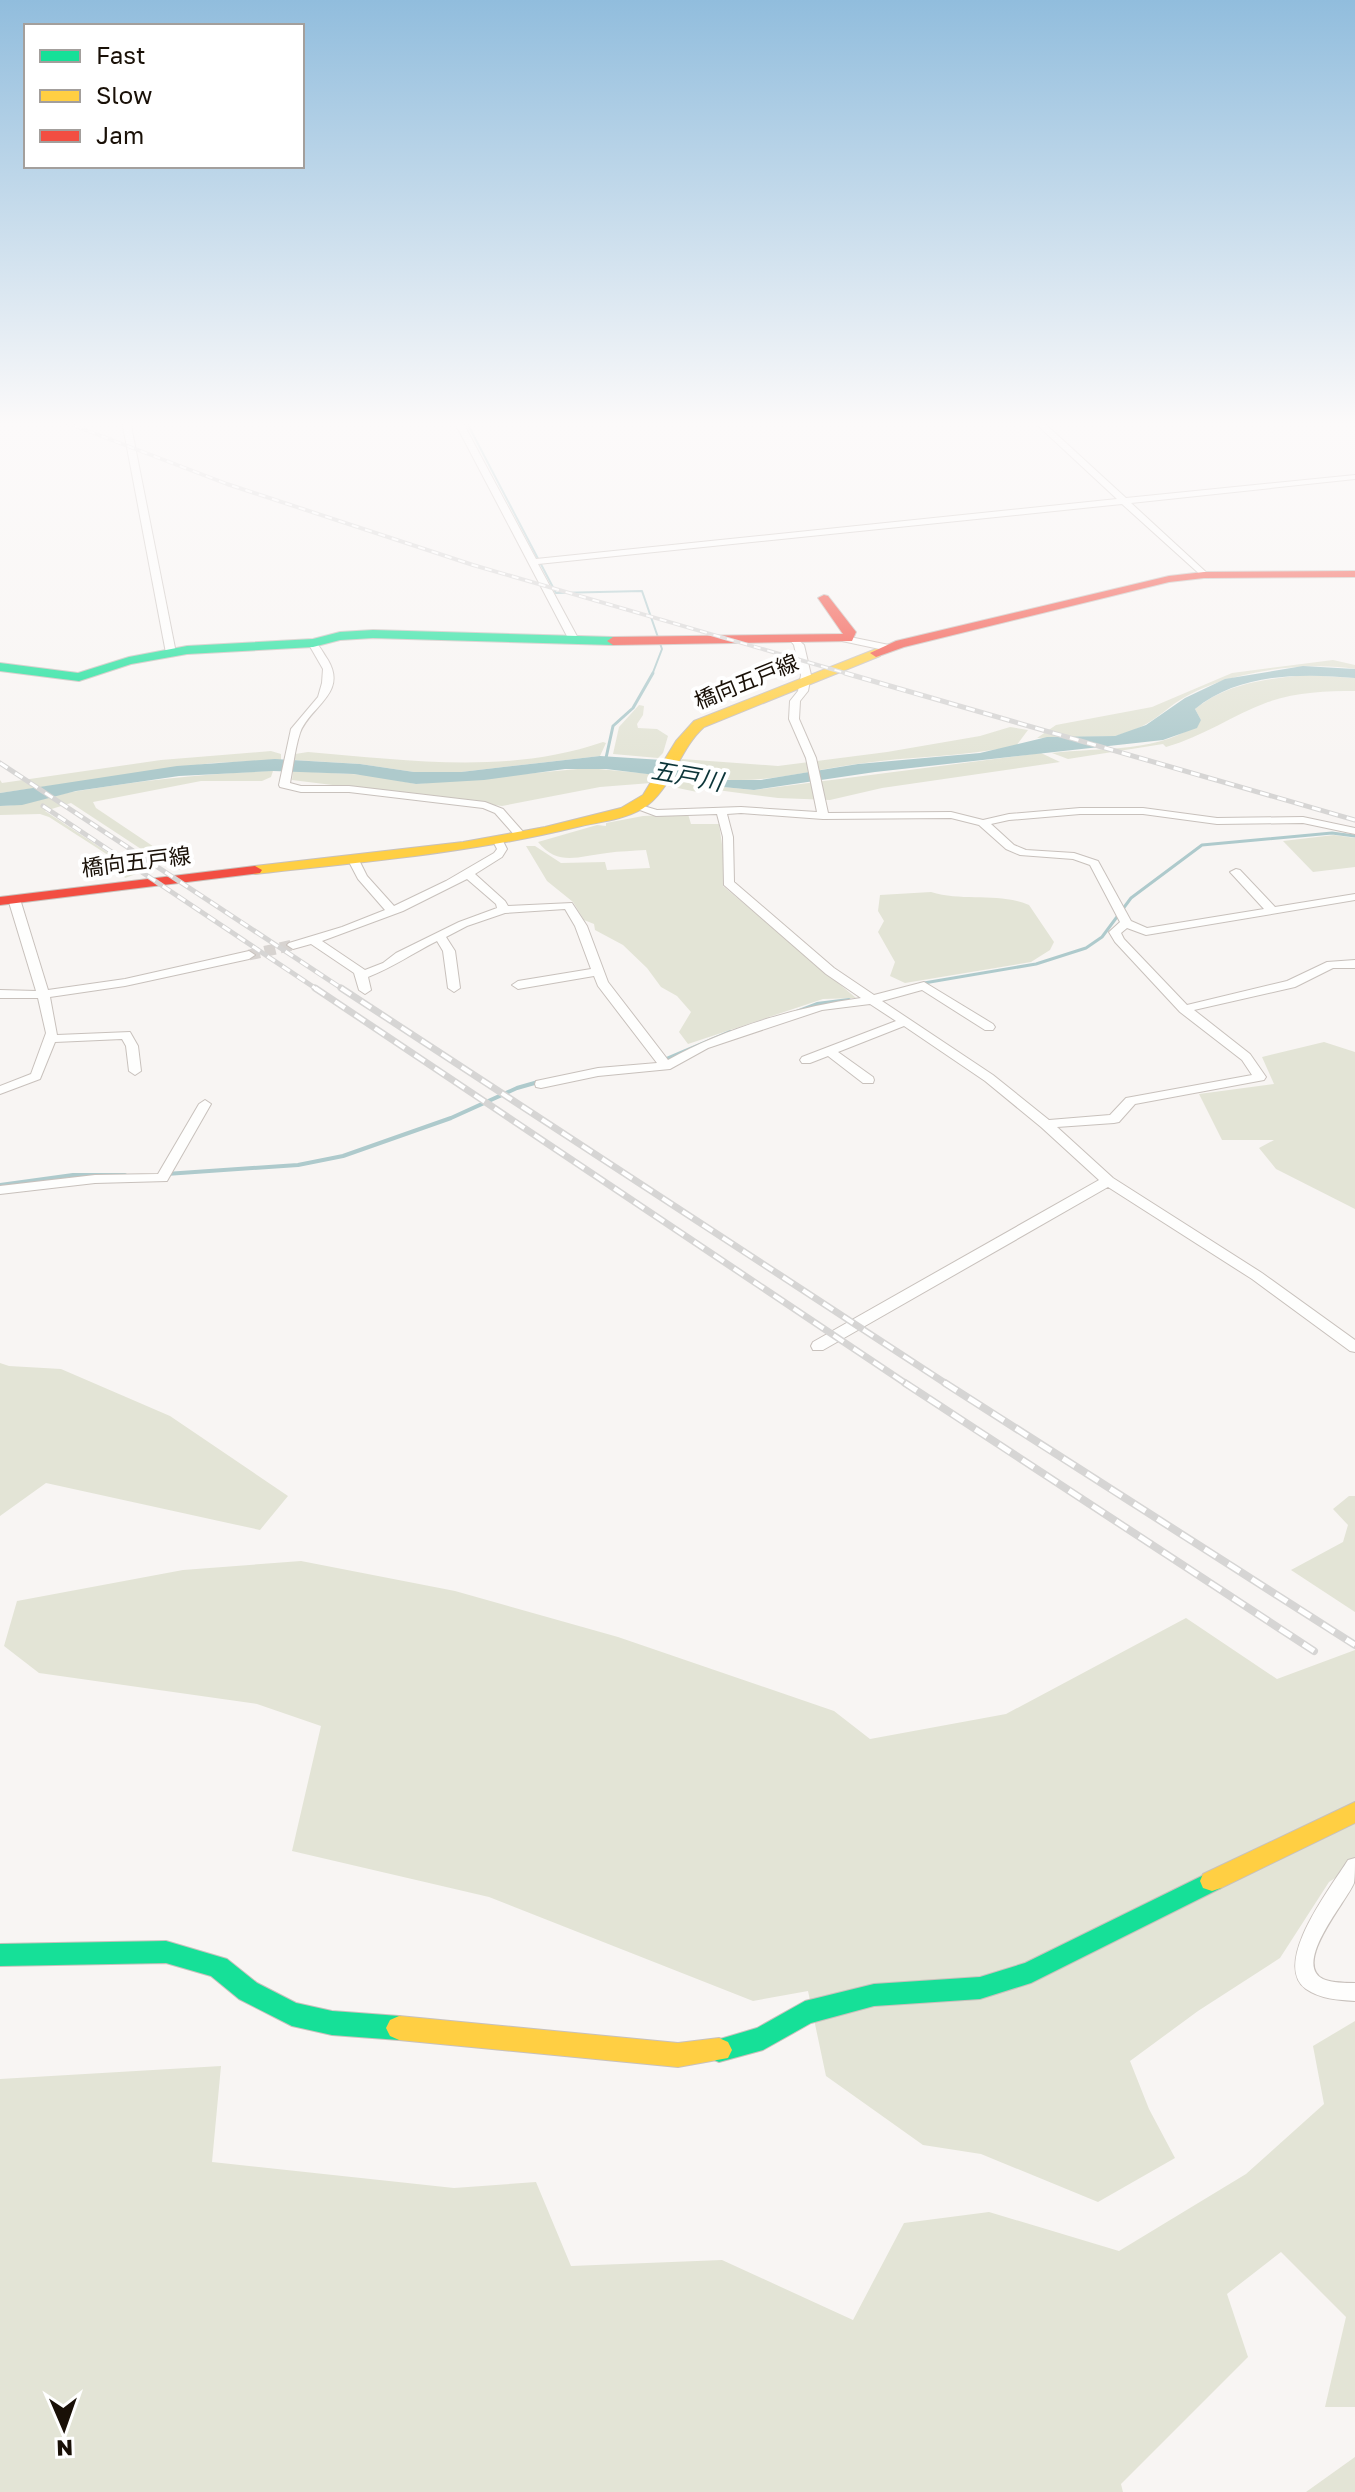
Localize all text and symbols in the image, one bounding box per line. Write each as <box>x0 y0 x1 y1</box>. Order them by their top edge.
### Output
legend <box>24 24 304 168</box>
text: Fast <box>96 40 146 69</box>
text: Slow <box>96 80 152 109</box>
text: Jam <box>96 120 144 149</box>
street label: 橋向五戸線 <box>690 648 802 714</box>
water label: 五戸川 <box>649 754 728 796</box>
street label: 橋向五戸線 <box>80 841 192 881</box>
north arrow <box>24 2388 104 2468</box>
text: N <box>56 2435 74 2462</box>

